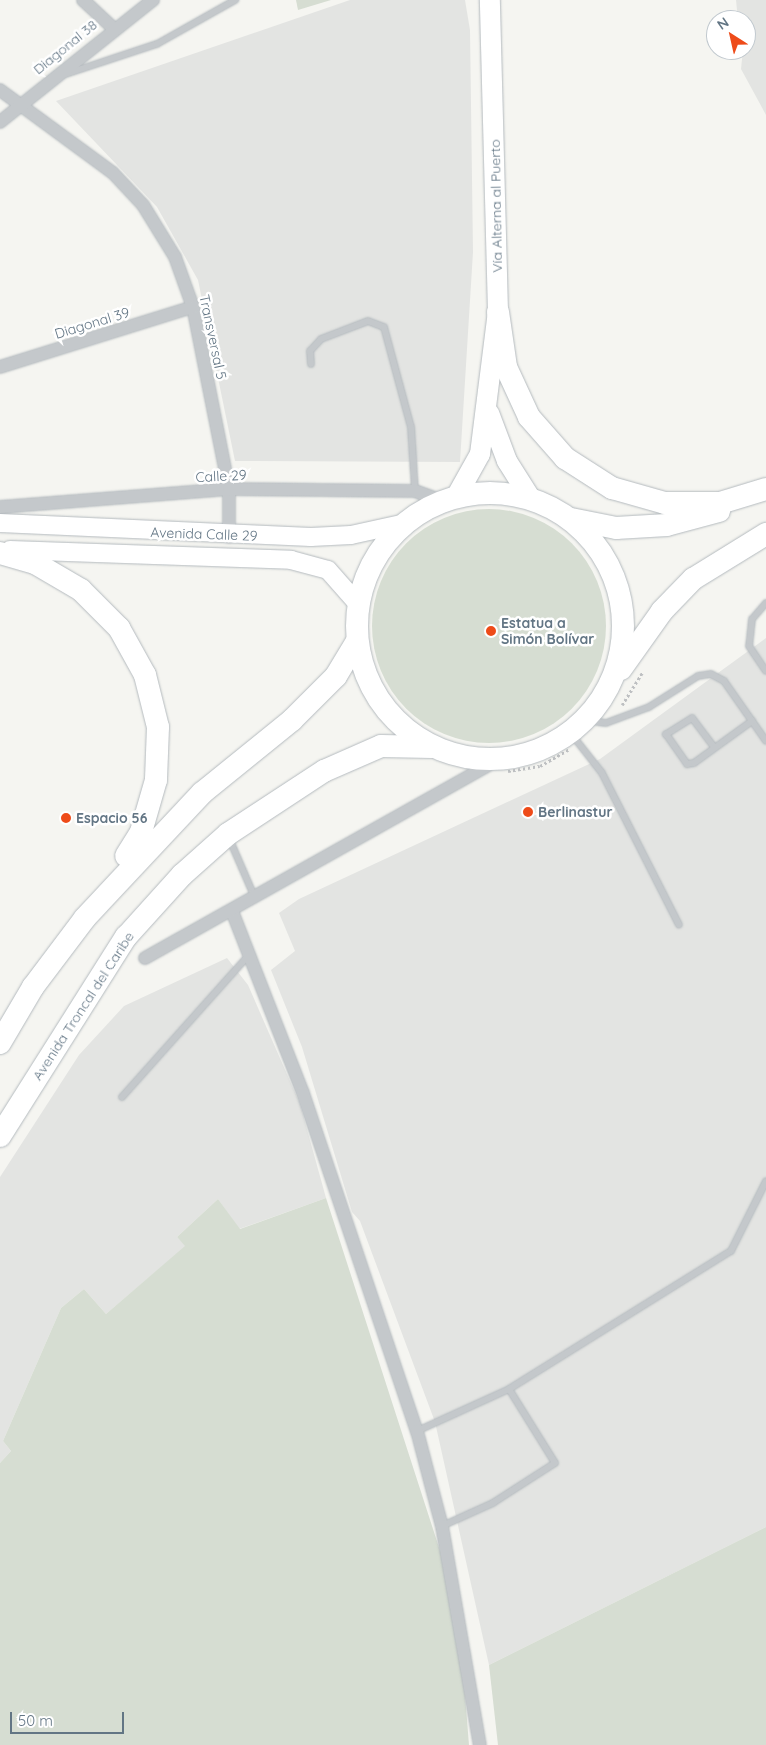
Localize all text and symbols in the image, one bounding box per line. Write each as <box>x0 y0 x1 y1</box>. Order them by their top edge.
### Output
north arrow <box>706 10 756 60</box>
text: N <box>714 13 732 34</box>
street label: Diagonal 38 <box>30 16 100 78</box>
street label: Vía Alterna al Puerto <box>486 139 506 273</box>
street label: Transversal 5 <box>196 293 230 381</box>
street label: Diagonal 39 <box>53 304 131 342</box>
street label: Calle 29 <box>195 466 247 486</box>
street label: Avenida Calle 29 <box>150 524 258 544</box>
place label: Estatua a Simón Bolívar <box>501 615 594 648</box>
marker: Estatua a Simón Bolívar <box>485 625 497 637</box>
place label: Berlinastur <box>538 804 612 820</box>
marker: Berlinastur <box>522 806 534 818</box>
place label: Espacio 56 <box>76 810 147 826</box>
marker: Espacio 56 <box>60 812 72 824</box>
street label: Avenida Troncal del Caribe <box>29 929 137 1083</box>
scale bar <box>12 1702 126 1734</box>
text: 50 m <box>18 1711 53 1730</box>

